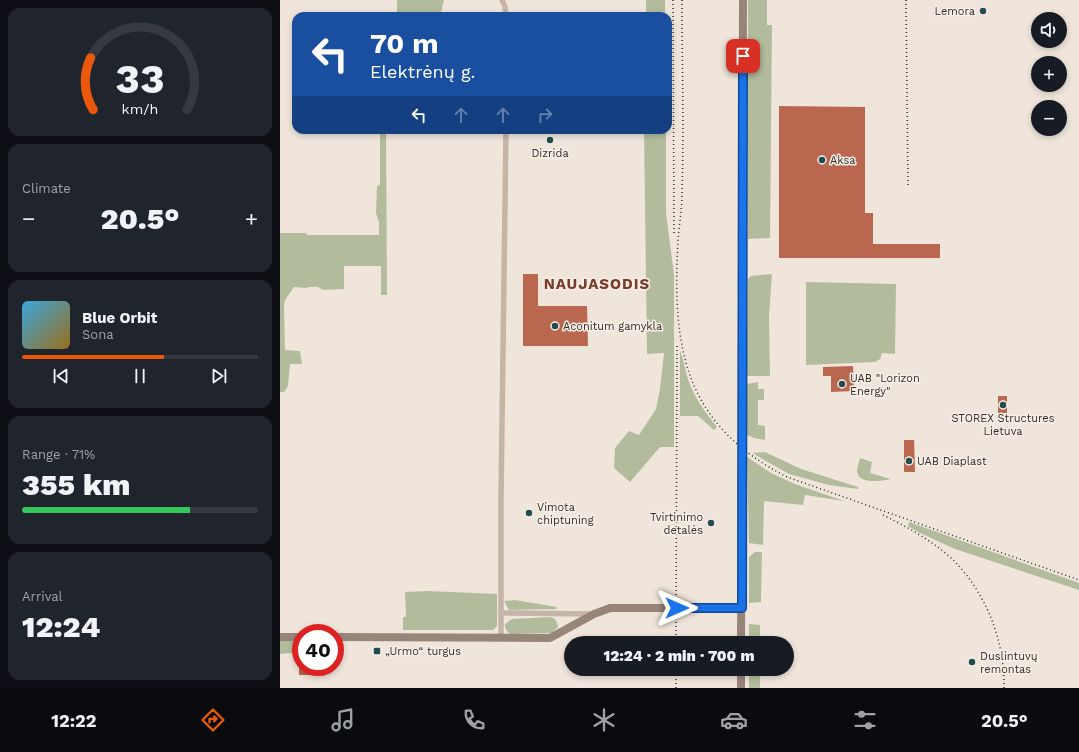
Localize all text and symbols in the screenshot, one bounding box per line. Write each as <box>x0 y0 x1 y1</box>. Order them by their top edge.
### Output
place label: Lemora <box>935 5 975 18</box>
marker: Lemora <box>978 6 988 16</box>
map controls <box>1031 12 1067 136</box>
button: sound <box>1031 12 1067 48</box>
text: 70 m <box>370 27 439 60</box>
icon: left <box>304 28 356 80</box>
pin <box>726 39 760 73</box>
icon: arrive <box>732 45 754 67</box>
text: 33 <box>115 54 165 103</box>
button: + <box>1031 56 1067 92</box>
text: Elektrėnų g. <box>370 61 475 82</box>
button: − <box>1031 100 1067 136</box>
text: km/h <box>122 101 158 117</box>
icon: left <box>408 104 430 126</box>
icon: ahead <box>450 104 472 126</box>
icon: ahead <box>492 104 514 126</box>
icon: right <box>534 104 556 126</box>
marker: Dizrida <box>545 135 555 145</box>
place label: Dizrida <box>531 147 569 160</box>
place label: Aksa <box>830 154 855 167</box>
marker: Aksa <box>817 155 827 165</box>
text: Climate <box>22 181 71 196</box>
text: 20.5° <box>100 201 180 236</box>
text: − <box>22 206 35 231</box>
text: + <box>245 206 258 231</box>
district label: NAUJASODIS <box>544 275 650 293</box>
text: Blue Orbit <box>82 309 157 327</box>
place label: Aconitum gamykla <box>563 320 662 333</box>
marker: Aconitum gamykla <box>550 321 560 331</box>
text: Sona <box>82 327 114 342</box>
icon: previous <box>50 365 72 387</box>
icon: pause <box>129 365 151 387</box>
icon: next <box>208 365 230 387</box>
place label: UAB "Lorizon Energy" <box>850 372 920 398</box>
marker: UAB "Lorizon Energy" <box>837 379 847 389</box>
marker: STOREX Structures Lietuva <box>998 400 1008 410</box>
place label: STOREX Structures Lietuva <box>952 412 1055 438</box>
text: Range · 71% <box>22 447 95 462</box>
place label: UAB Diaplast <box>917 455 987 468</box>
marker: UAB Diaplast <box>904 456 914 466</box>
text: 355 km <box>22 467 130 502</box>
place label: Vimota chiptuning <box>537 501 594 527</box>
marker: Vimota chiptuning <box>524 508 534 518</box>
place label: Tvirtinimo detalės <box>650 511 703 537</box>
marker: Tvirtinimo detalės <box>706 518 716 528</box>
position arrow <box>656 587 698 629</box>
text: Arrival <box>22 589 63 604</box>
text: 12:24 <box>22 609 100 644</box>
speed limit sign: 40 <box>292 624 344 676</box>
place label: „Urmo“ turgus <box>385 645 461 658</box>
marker: „Urmo“ turgus <box>372 646 382 656</box>
text: 12:24 · 2 min · 700 m <box>604 647 754 665</box>
place label: Duslintuvų remontas <box>980 650 1037 676</box>
marker: Duslintuvų remontas <box>967 657 977 667</box>
icon: directions <box>199 706 227 734</box>
icon: music <box>329 706 357 734</box>
icon: phone <box>460 706 488 734</box>
icon: climate <box>590 706 618 734</box>
icon: car <box>720 706 748 734</box>
icon: filters <box>851 706 879 734</box>
text: 12:22 <box>51 710 97 731</box>
text: 20.5° <box>981 710 1028 731</box>

